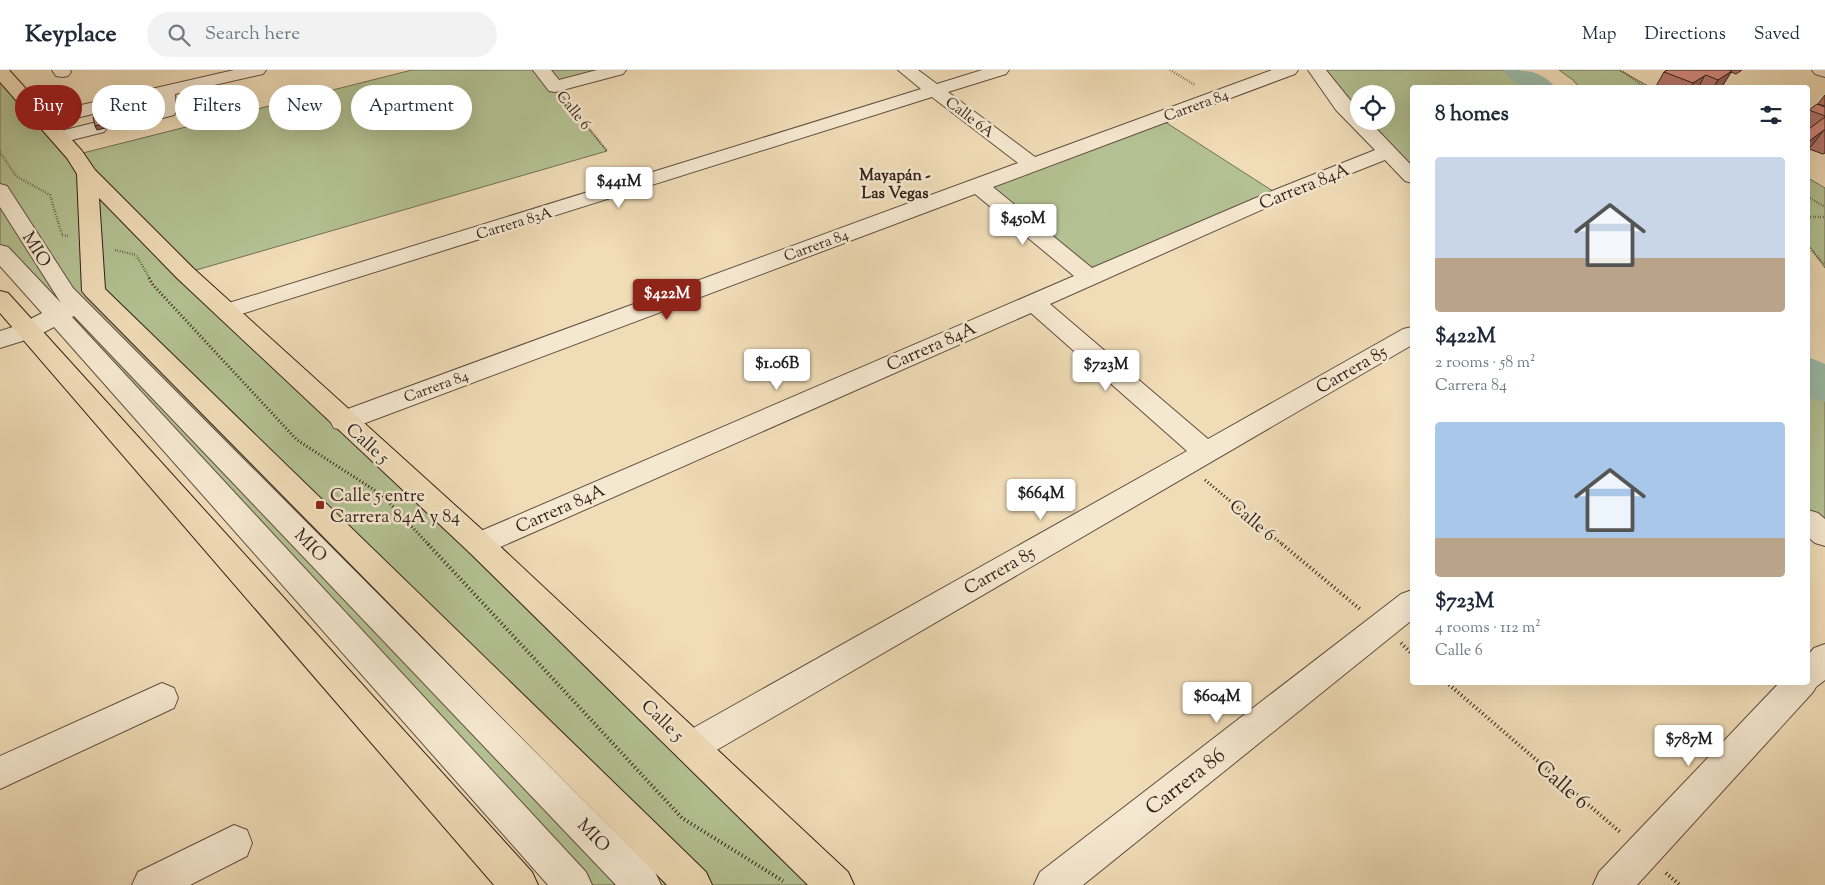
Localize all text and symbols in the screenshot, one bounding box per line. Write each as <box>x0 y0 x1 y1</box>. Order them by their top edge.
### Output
search box <box>147 12 497 57</box>
text: Keyplace <box>25 18 117 52</box>
icon: search <box>165 21 193 49</box>
text: Search here <box>205 21 300 48</box>
text: Map <box>1582 22 1617 48</box>
text: Directions <box>1645 22 1726 48</box>
text: Saved <box>1754 22 1800 48</box>
chip: Buy <box>15 85 82 130</box>
chip: Rent <box>92 85 165 130</box>
chip: Filters <box>175 85 259 130</box>
chip: New <box>269 85 341 130</box>
chip: Apartment <box>351 85 472 130</box>
street label: Carrera 84 <box>1161 85 1232 128</box>
map controls <box>1350 85 1395 130</box>
button: locate <box>1350 85 1395 130</box>
street label: Calle 6 <box>551 87 595 135</box>
street label: Calle 6A <box>940 93 998 144</box>
text: 8 homes <box>1435 100 1509 130</box>
icon: filters <box>1757 101 1785 129</box>
street label: Carrera 84A <box>1256 158 1354 218</box>
district label: Mayapán - Las Vegas <box>859 165 931 206</box>
pin: $441M <box>584 166 654 209</box>
text: $441M <box>597 171 641 194</box>
icon: home <box>1565 190 1655 280</box>
street label: Carrera 83A <box>474 203 555 246</box>
pin: $450M <box>988 204 1058 246</box>
text: $450M <box>1001 208 1046 231</box>
street label: Carrera 84 <box>781 225 852 268</box>
street label: MIO <box>14 227 56 273</box>
pin: $422M <box>632 278 702 321</box>
text: $422M <box>644 283 690 306</box>
street label: Carrera 84A <box>883 316 981 379</box>
text: $422M <box>1435 322 1496 352</box>
street label: Carrera 85 <box>1312 340 1392 402</box>
pin: $1.06B <box>736 348 818 391</box>
pin: $723M <box>1071 350 1141 392</box>
text: 2 rooms · 58 m² <box>1435 352 1535 375</box>
text: $1.06B <box>755 353 799 376</box>
text: $723M <box>1083 354 1129 377</box>
street label: Carrera 84 <box>401 366 472 409</box>
text: Carrera 84 <box>1435 375 1507 398</box>
street label: Calle 5 <box>339 418 394 471</box>
icon: home <box>1565 455 1655 545</box>
street label: Carrera 84A <box>512 478 610 541</box>
pin: $664M <box>1006 478 1076 521</box>
text: $664M <box>1018 483 1064 506</box>
place label: Calle 5 entre Carrera 84A y 84 <box>330 484 460 531</box>
street label: Calle 6 <box>1223 494 1281 549</box>
marker: Calle 5 entre Carrera 84A y 84 <box>314 499 326 511</box>
street label: MIO <box>287 524 332 569</box>
street label: Carrera 85 <box>960 541 1040 603</box>
text: $723M <box>1435 587 1494 617</box>
text: 4 rooms · 112 m² <box>1435 617 1541 640</box>
text: Calle 6 <box>1435 640 1483 663</box>
pin: $604M <box>1182 682 1252 724</box>
text: $604M <box>1194 686 1240 709</box>
street label: Calle 5 <box>634 694 689 748</box>
pin: $787M <box>1654 724 1724 767</box>
text: $787M <box>1665 729 1713 752</box>
street label: Carrera 86 <box>1140 742 1233 823</box>
street label: Calle 6 <box>1528 754 1595 817</box>
street label: MIO <box>570 814 615 859</box>

